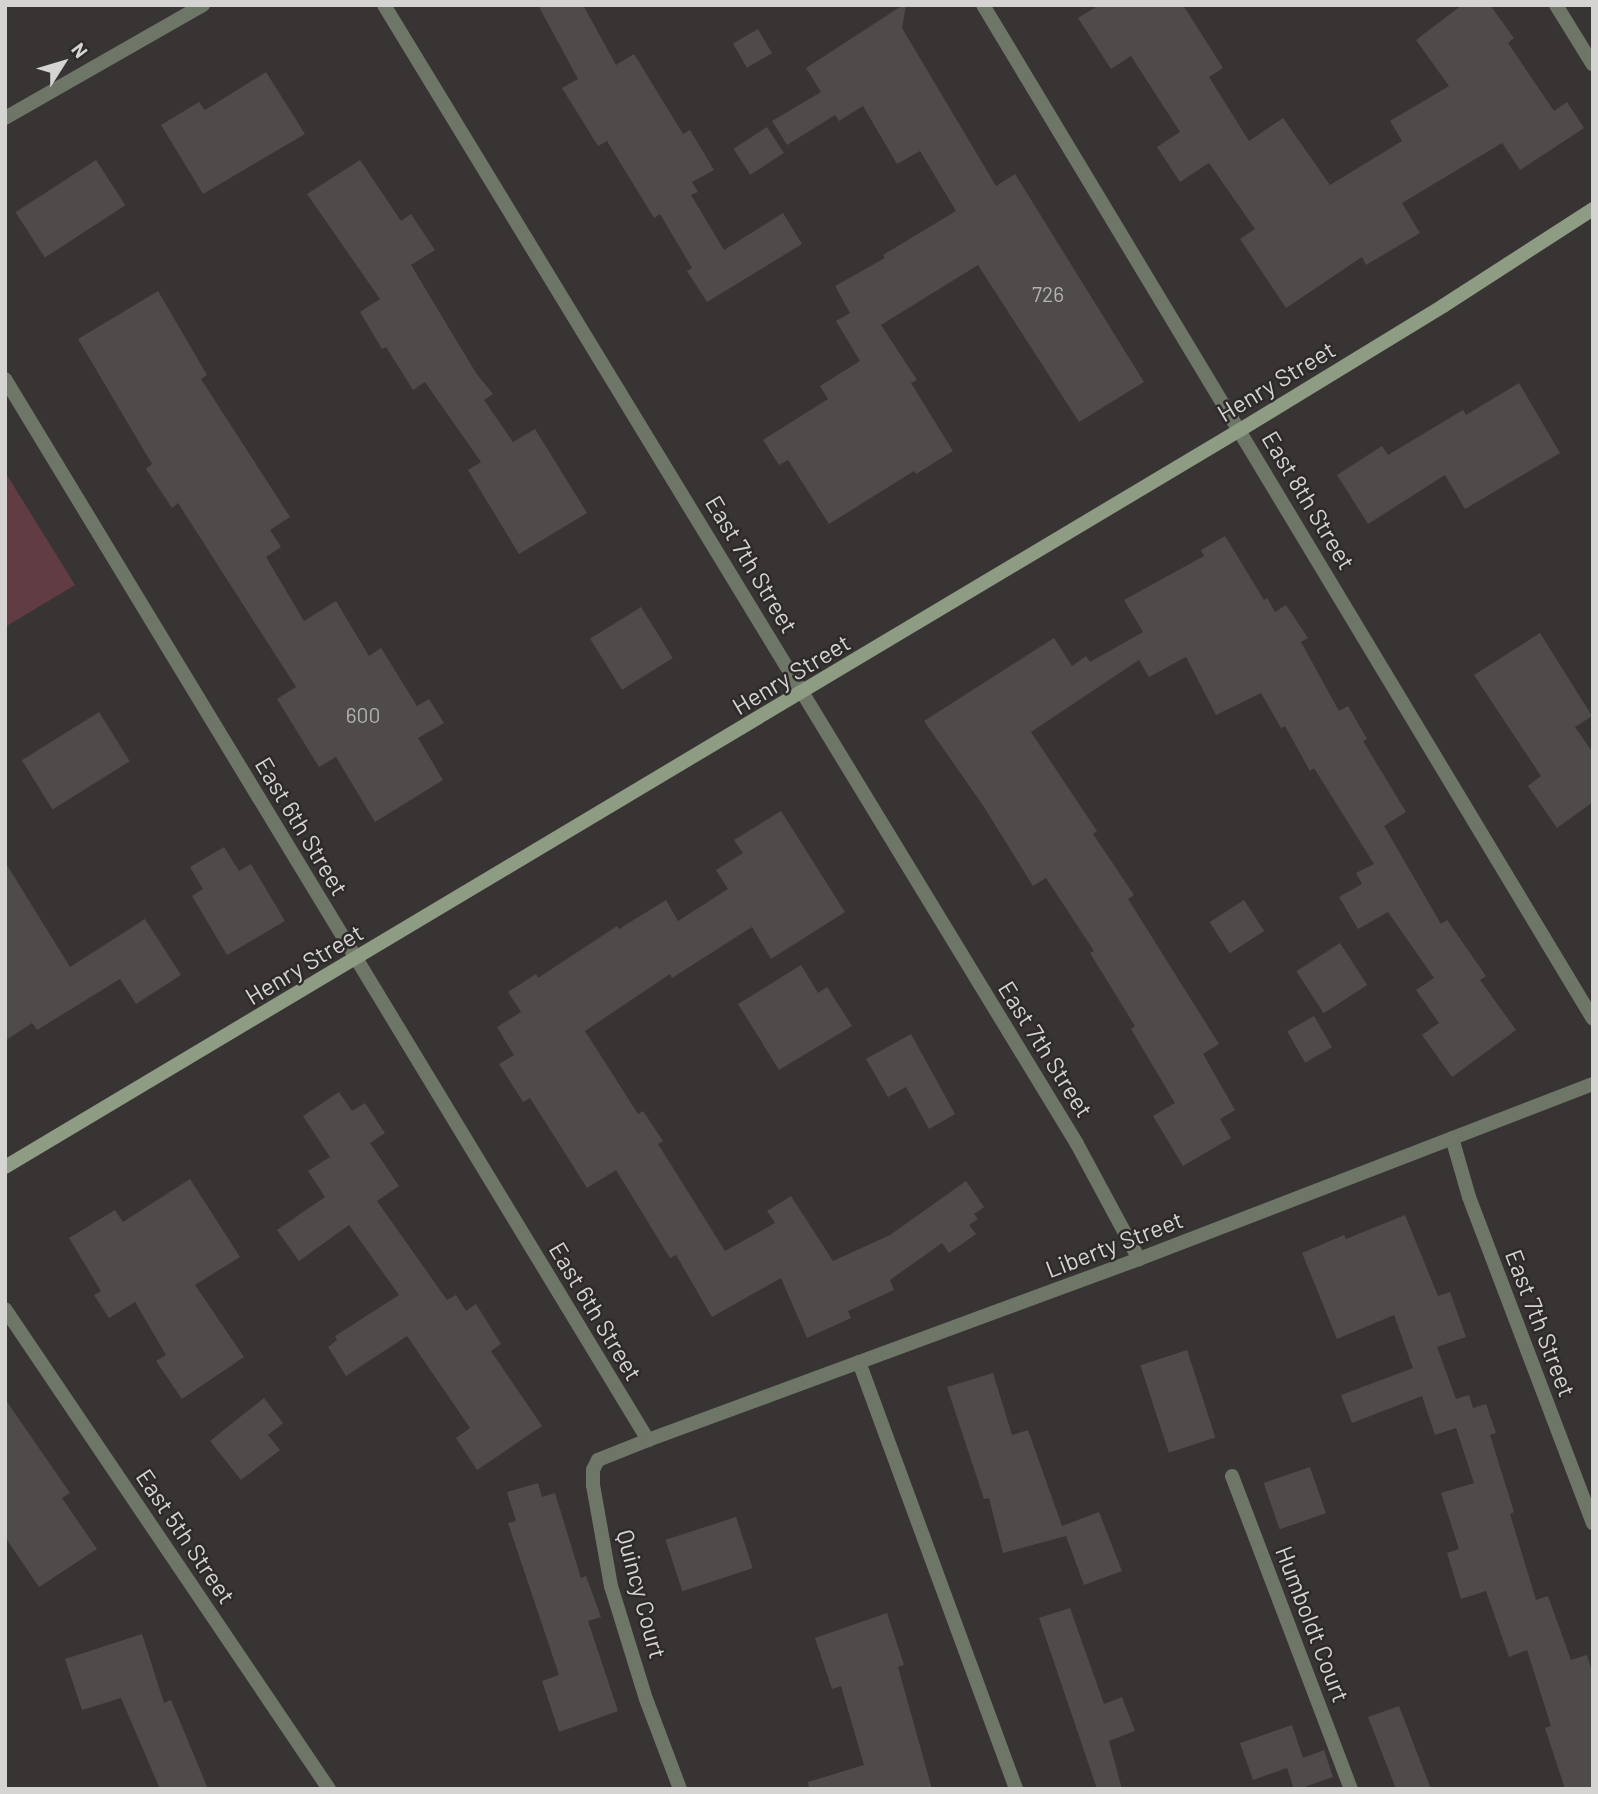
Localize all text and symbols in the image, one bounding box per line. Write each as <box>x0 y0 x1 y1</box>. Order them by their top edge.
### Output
north arrow <box>28 28 98 98</box>
text: N <box>67 38 93 62</box>
house number: 726 <box>1032 281 1064 307</box>
street label: Henry Street <box>1212 335 1340 427</box>
street label: East 8th Street <box>1256 426 1362 574</box>
street label: East 7th Street <box>700 490 804 638</box>
street label: Henry Street <box>727 628 855 720</box>
house number: 600 <box>346 702 380 728</box>
street label: East 6th Street <box>249 752 355 900</box>
street label: Henry Street <box>240 918 368 1010</box>
street label: East 7th Street <box>993 976 1099 1122</box>
street label: Liberty Street <box>1041 1205 1187 1283</box>
street label: East 6th Street <box>543 1237 649 1385</box>
street label: East 7th Street <box>1500 1245 1582 1401</box>
street label: East 5th Street <box>130 1463 242 1609</box>
street label: Quincy Court <box>611 1526 673 1662</box>
street label: Humboldt Court <box>1270 1542 1356 1706</box>

